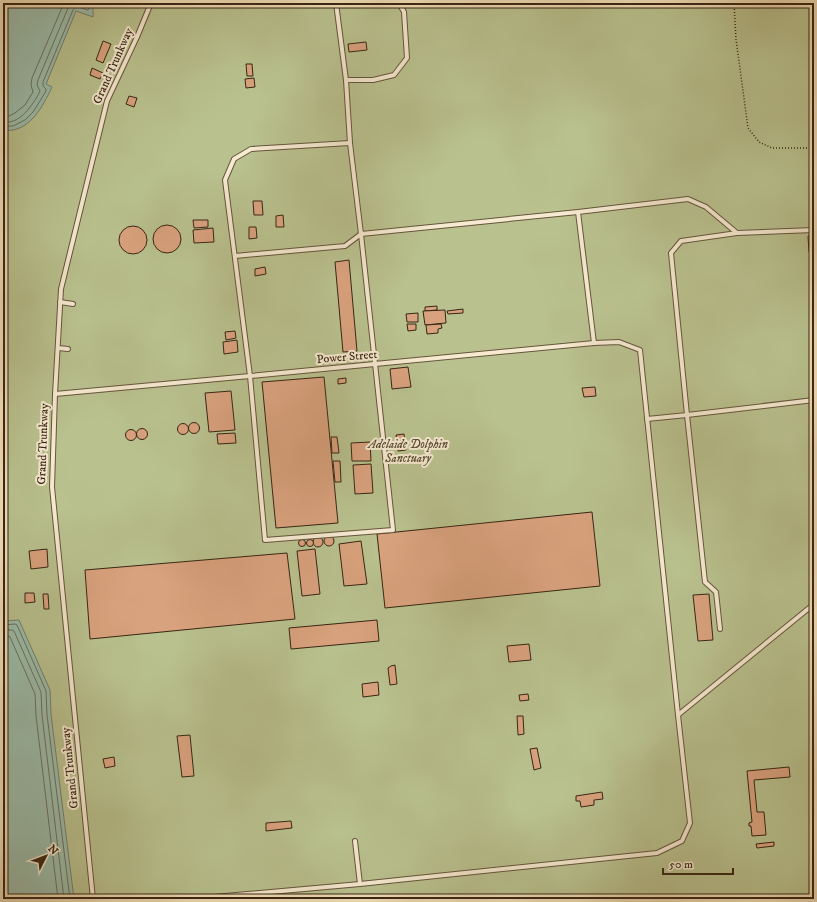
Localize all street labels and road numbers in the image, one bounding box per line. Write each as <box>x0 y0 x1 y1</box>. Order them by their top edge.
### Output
street label: Grand Trunkway <box>90 25 137 106</box>
street label: Power Street <box>316 347 378 367</box>
street label: Grand Trunkway <box>34 403 52 485</box>
street label: Grand Trunkway <box>58 726 82 809</box>

